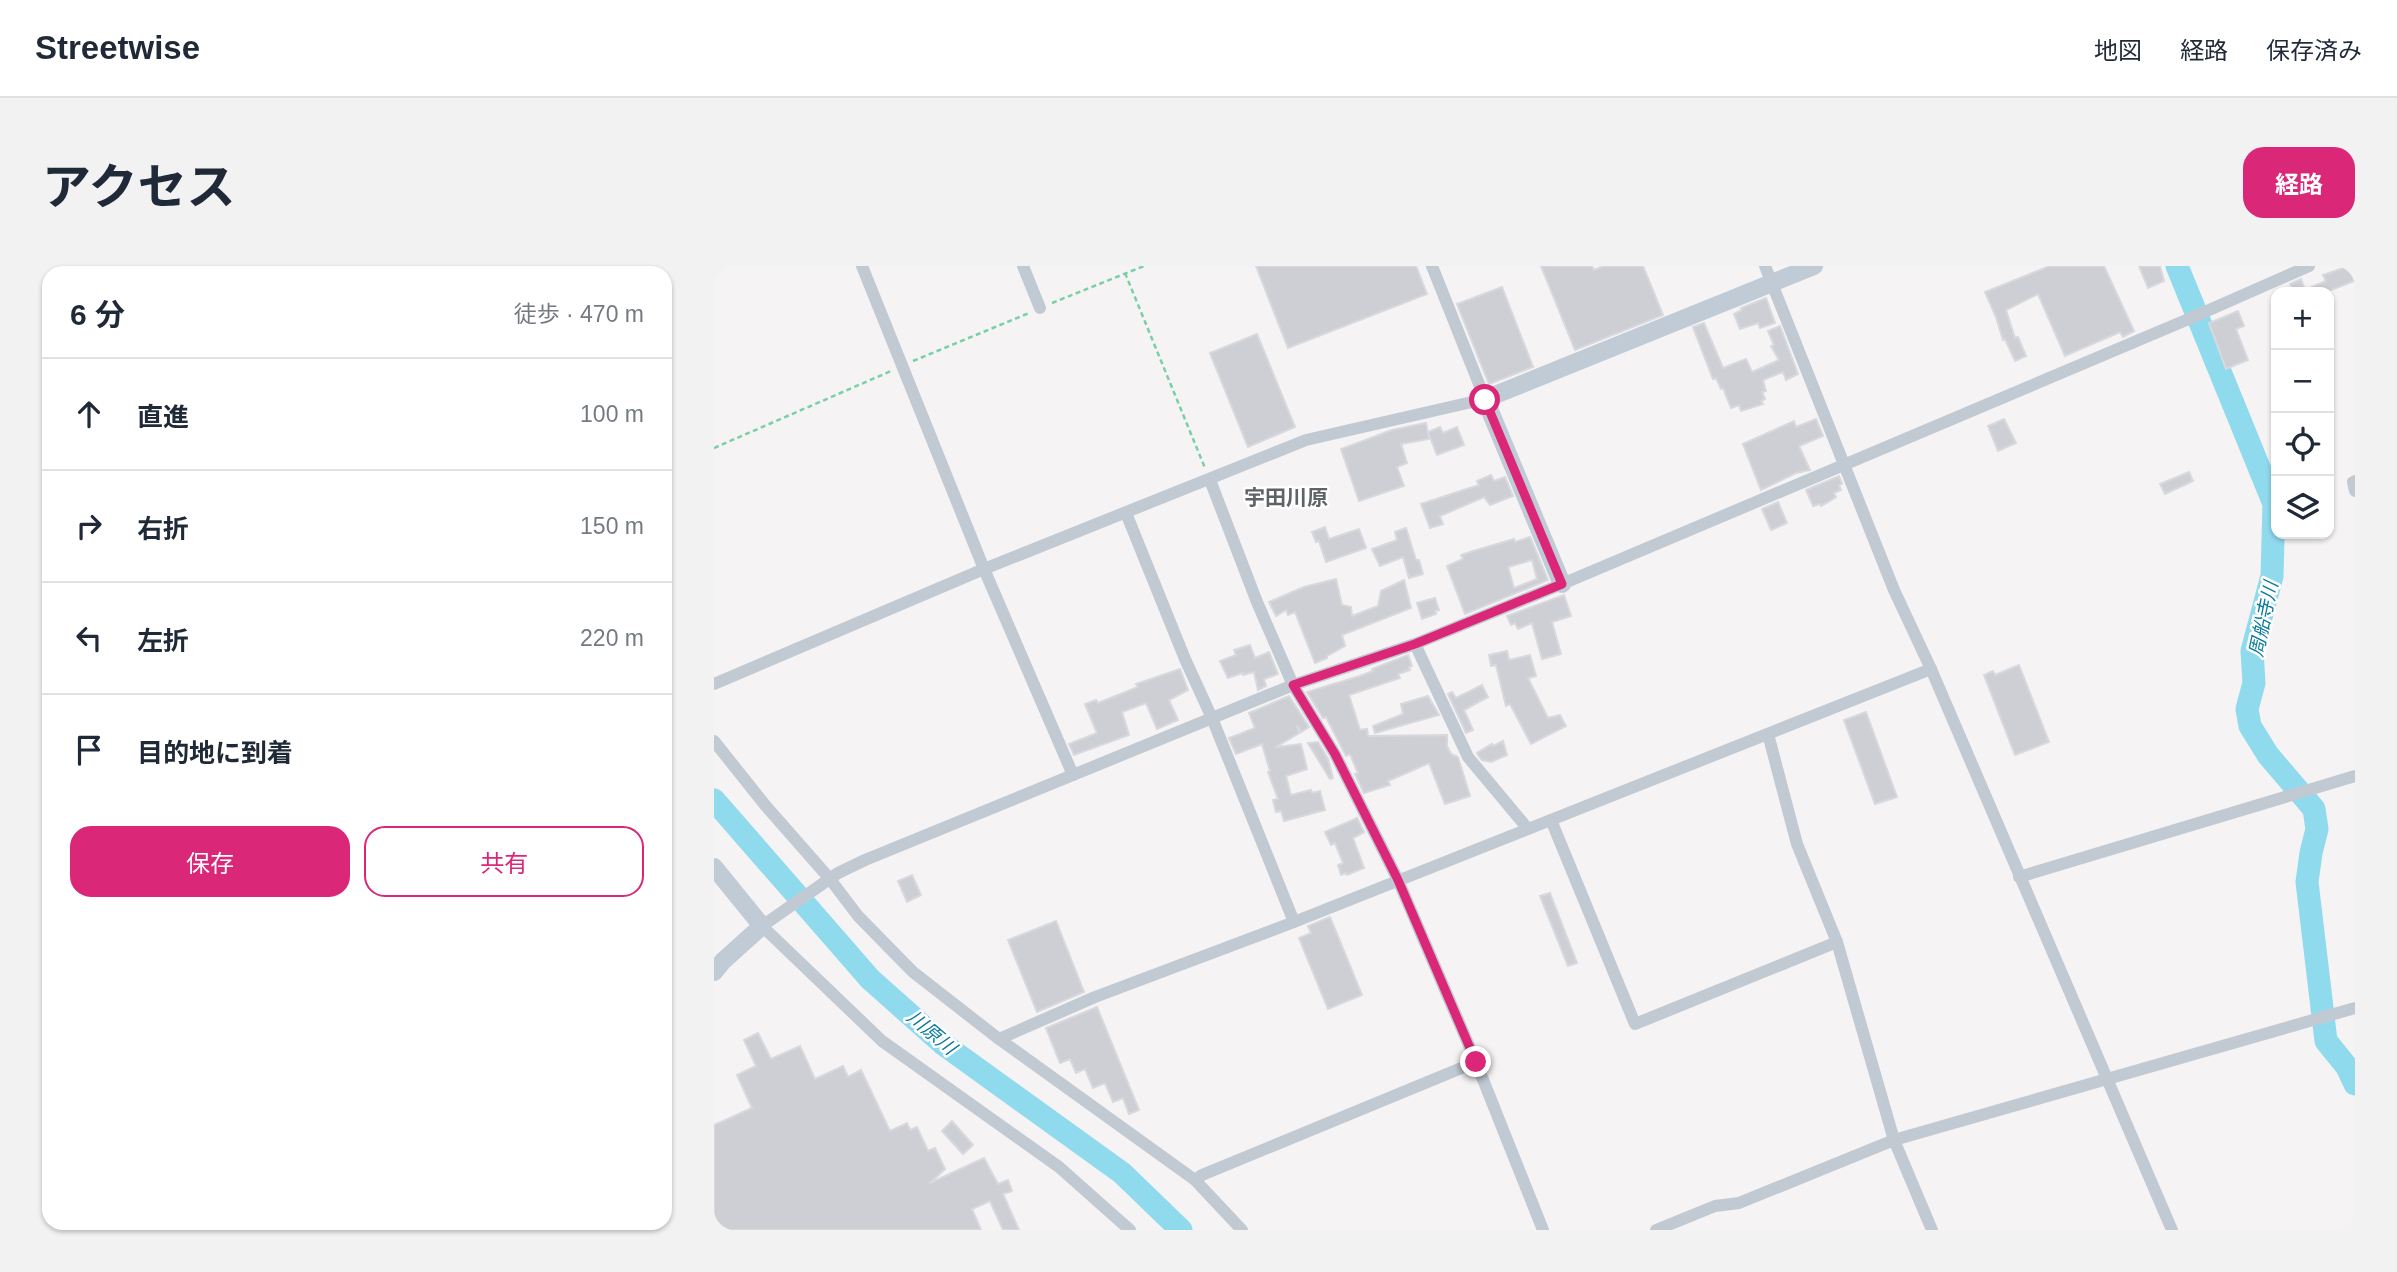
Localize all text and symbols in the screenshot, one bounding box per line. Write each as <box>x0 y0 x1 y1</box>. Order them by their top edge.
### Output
text: Streetwise <box>35 29 200 66</box>
text: 地図 <box>2094 37 2142 64</box>
text: 経路 <box>2180 37 2228 64</box>
text: 保存済み <box>2266 37 2362 64</box>
button: 経路 <box>2243 147 2355 218</box>
text: アクセス <box>42 160 236 214</box>
map controls <box>2271 287 2334 539</box>
button: + <box>2271 287 2334 350</box>
text: 6 分 <box>70 298 125 331</box>
text: 徒歩 · 470 m <box>514 301 644 327</box>
button: − <box>2271 350 2334 413</box>
route start <box>1469 384 1500 415</box>
icon: ahead <box>70 395 108 433</box>
text: 100 m <box>580 401 644 427</box>
text: 直進 <box>137 402 189 432</box>
button: locate <box>2271 413 2334 476</box>
button: layers <box>2271 476 2334 539</box>
district label: 宇田川原 <box>1244 486 1328 509</box>
icon: right <box>70 507 108 545</box>
text: 150 m <box>580 513 644 539</box>
text: 右折 <box>137 514 189 544</box>
water label: 周船寺川 <box>2245 578 2282 658</box>
icon: left <box>70 619 108 657</box>
text: 220 m <box>580 625 644 651</box>
text: 左折 <box>137 626 189 656</box>
icon: arrive <box>70 731 108 769</box>
text: 目的地に到着 <box>137 738 293 768</box>
button: 保存 <box>70 826 350 897</box>
button: 共有 <box>364 826 644 897</box>
water label: 川原川 <box>903 1006 962 1060</box>
route end <box>1460 1046 1491 1077</box>

